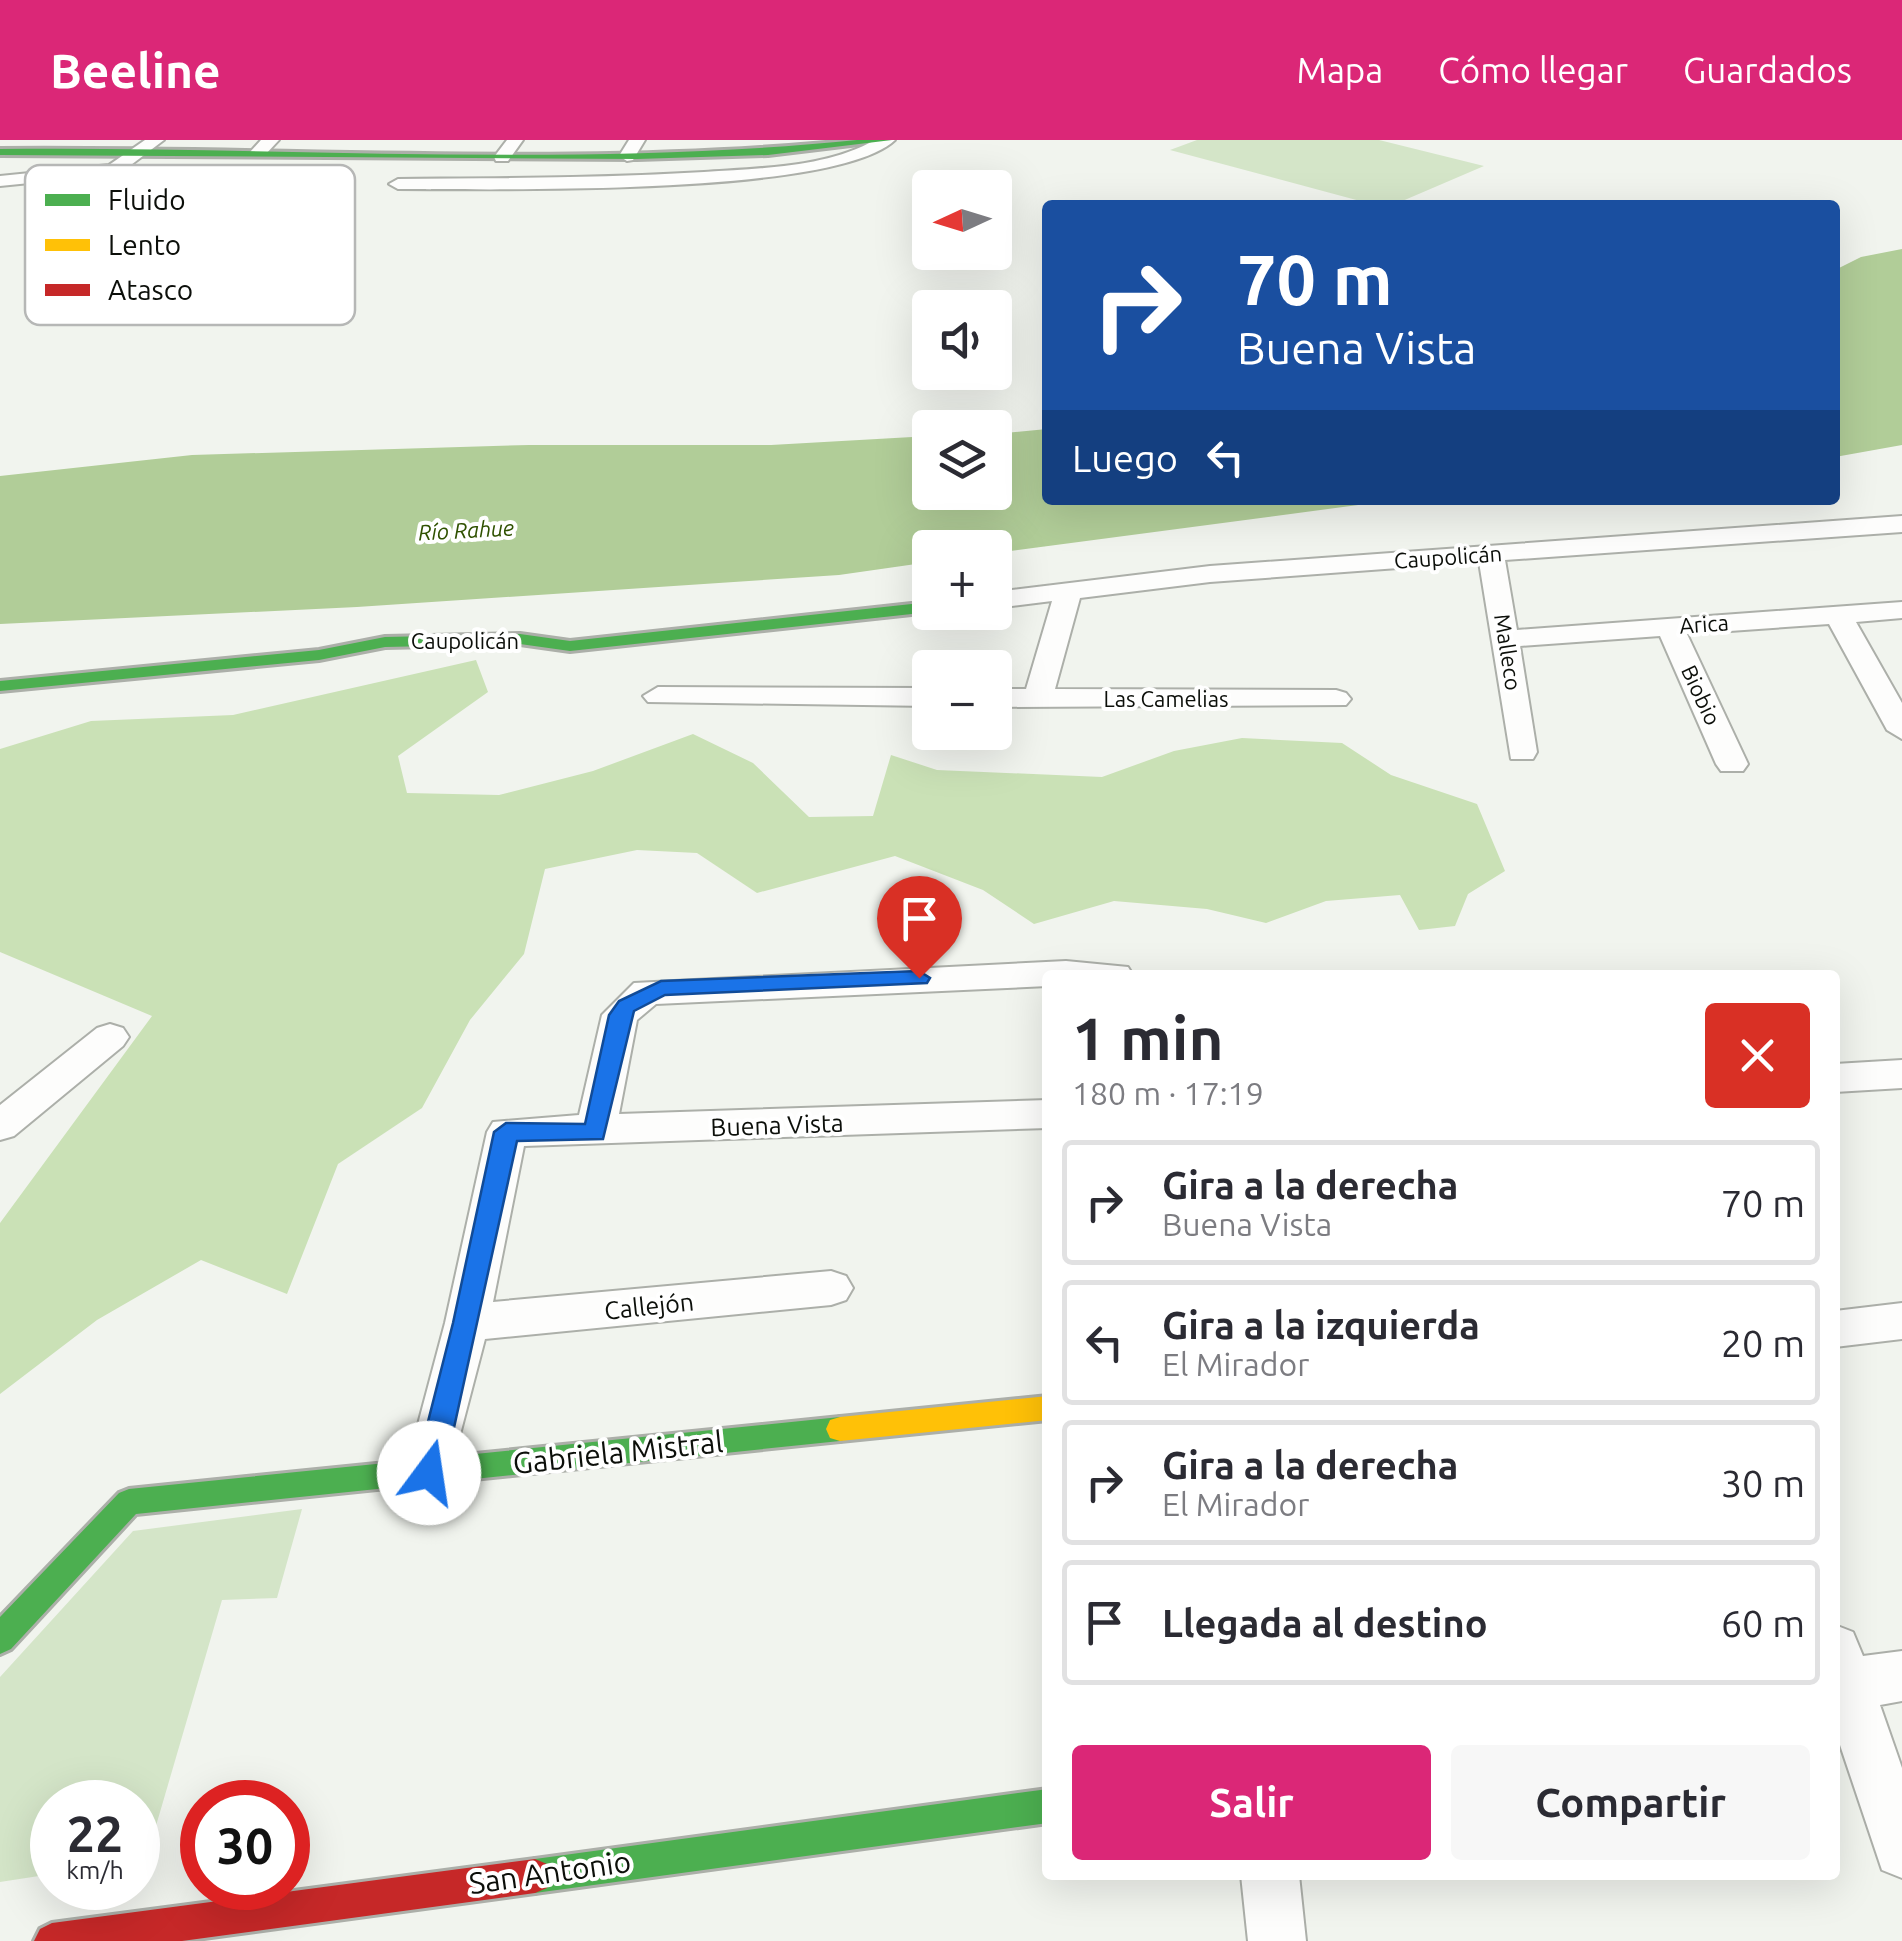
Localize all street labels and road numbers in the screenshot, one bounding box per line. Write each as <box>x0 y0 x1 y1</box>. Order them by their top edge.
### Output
street label: Caupolicán <box>1393 540 1503 573</box>
street label: Arica <box>1678 609 1730 638</box>
street label: Malleco <box>1490 612 1527 692</box>
street label: Caupolicán <box>411 628 519 653</box>
street label: Biobio <box>1677 661 1726 729</box>
street label: Las Camelias <box>1103 686 1229 711</box>
street label: Buena Vista <box>710 1109 844 1141</box>
street label: Callejón <box>603 1287 695 1325</box>
street label: Gabriela Mistral <box>511 1424 725 1480</box>
street label: San Antonio <box>467 1844 633 1900</box>

